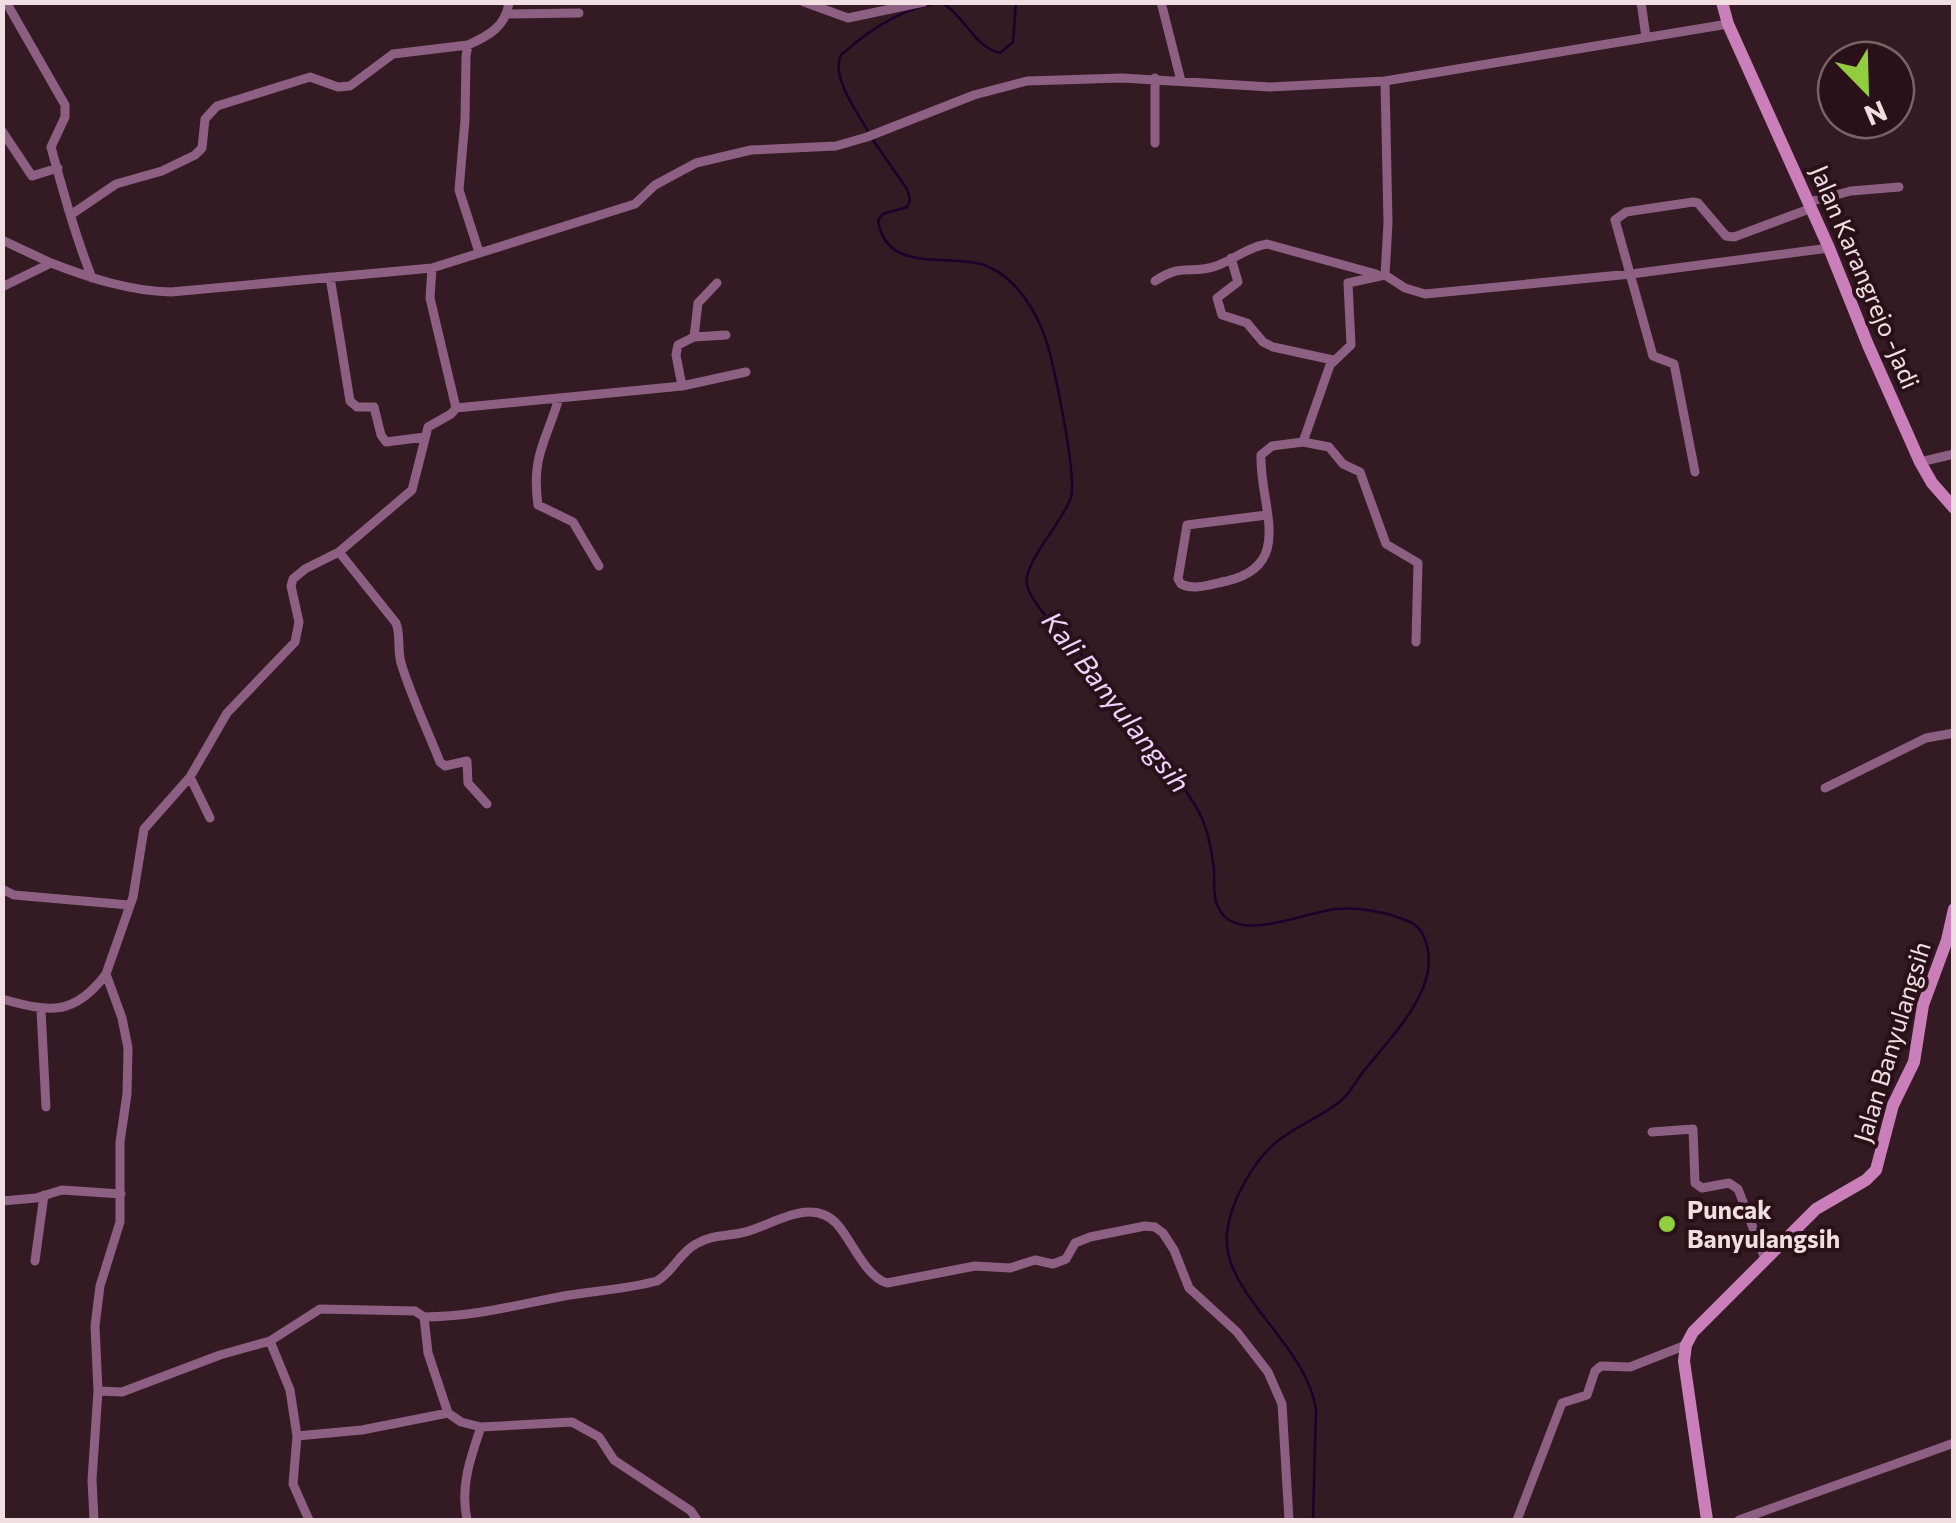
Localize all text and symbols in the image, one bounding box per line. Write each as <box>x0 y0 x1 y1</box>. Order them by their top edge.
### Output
north arrow <box>1816 40 1916 140</box>
text: N <box>1860 94 1892 134</box>
street label: Jalan Karangrejo -Jadi <box>1805 160 1927 393</box>
water label: Kali Banyulangsih <box>1036 604 1198 799</box>
street label: Jalan Banyulangsih <box>1846 938 1936 1146</box>
place label: Puncak Banyulangsih <box>1687 1194 1840 1253</box>
marker: Puncak Banyulangsih <box>1656 1213 1678 1235</box>

